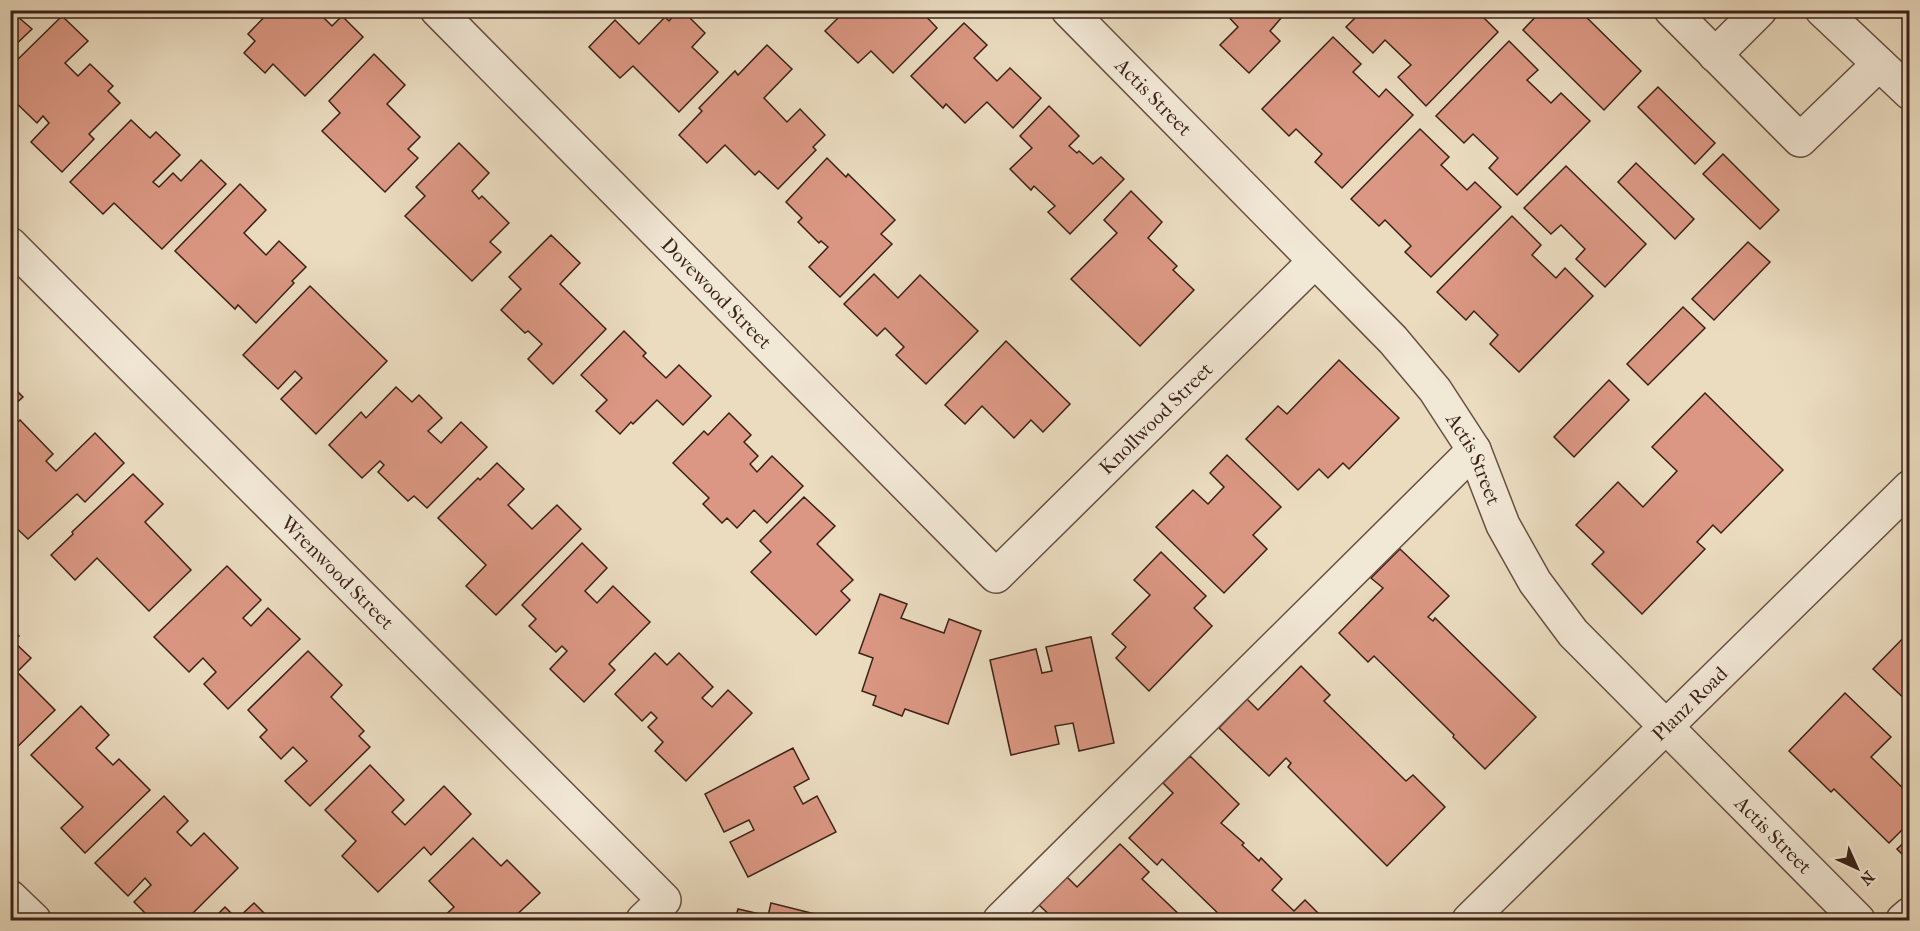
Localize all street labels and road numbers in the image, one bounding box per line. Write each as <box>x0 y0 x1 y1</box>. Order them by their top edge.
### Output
street label: Actis Street <box>1109 53 1196 141</box>
street label: Dovewood Street <box>656 233 776 354</box>
street label: Knollwood Street <box>1095 358 1217 479</box>
street label: Actis Street <box>1441 408 1505 508</box>
street label: Wrenwood Street <box>275 511 399 634</box>
street label: Planz Road <box>1647 661 1733 746</box>
street label: Actis Street <box>1729 791 1816 879</box>

